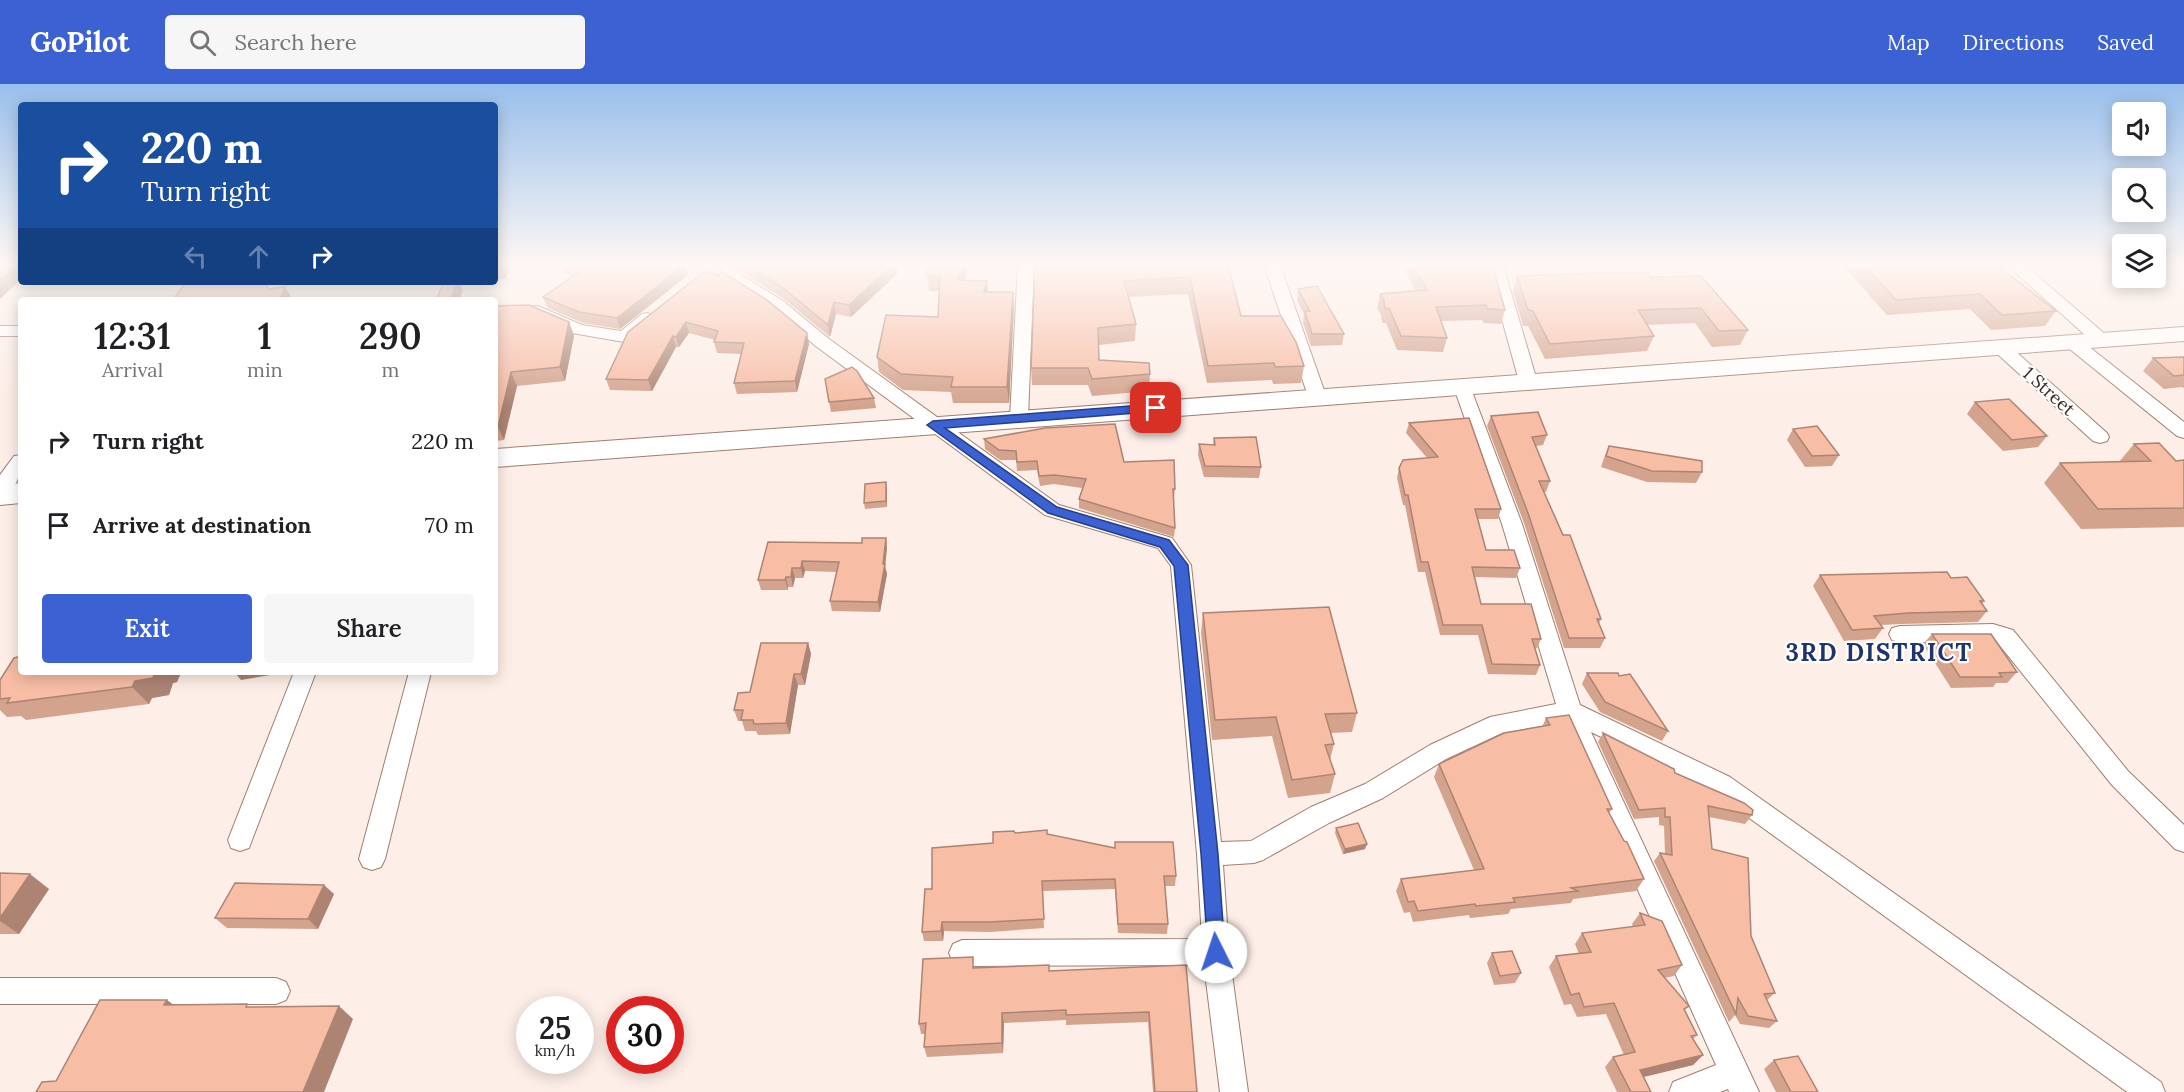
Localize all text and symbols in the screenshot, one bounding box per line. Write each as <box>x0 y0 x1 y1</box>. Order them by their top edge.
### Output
search box <box>165 15 585 69</box>
text: GoPilot <box>30 24 129 60</box>
icon: search <box>186 26 219 59</box>
text: Search here <box>234 28 357 56</box>
text: Map <box>1887 29 1930 56</box>
text: Directions <box>1963 29 2064 56</box>
text: Saved <box>2097 29 2154 56</box>
map controls <box>2112 102 2166 288</box>
button: sound <box>2112 102 2166 156</box>
text: 220 m <box>141 121 262 175</box>
icon: right <box>42 126 120 204</box>
button: search <box>2112 168 2166 222</box>
text: Turn right <box>141 174 270 208</box>
button: layers <box>2112 234 2166 288</box>
icon: left <box>179 240 212 273</box>
icon: ahead <box>242 240 275 273</box>
icon: right <box>305 240 338 273</box>
text: 12:31 <box>94 313 171 359</box>
text: 1 <box>258 313 272 359</box>
text: 290 <box>359 313 422 359</box>
text: Arrival <box>102 357 163 382</box>
text: min <box>247 357 283 382</box>
text: m <box>381 357 399 382</box>
street label: 1 Street <box>2018 362 2080 420</box>
pin <box>1130 382 1181 433</box>
icon: arrive <box>1139 391 1172 424</box>
icon: right <box>42 425 75 458</box>
text: Turn right <box>93 427 204 455</box>
text: 220 m <box>411 427 474 455</box>
icon: arrive <box>42 509 75 542</box>
text: Arrive at destination <box>93 511 311 539</box>
text: 70 m <box>425 511 474 539</box>
button: Exit <box>42 594 252 663</box>
button: Share <box>264 594 474 663</box>
district label: 3RD DISTRICT <box>1785 637 1973 668</box>
position arrow <box>1184 920 1248 984</box>
speed limit sign: 30 <box>606 996 684 1074</box>
text: 25 <box>539 1009 571 1047</box>
text: km/h <box>535 1041 575 1060</box>

